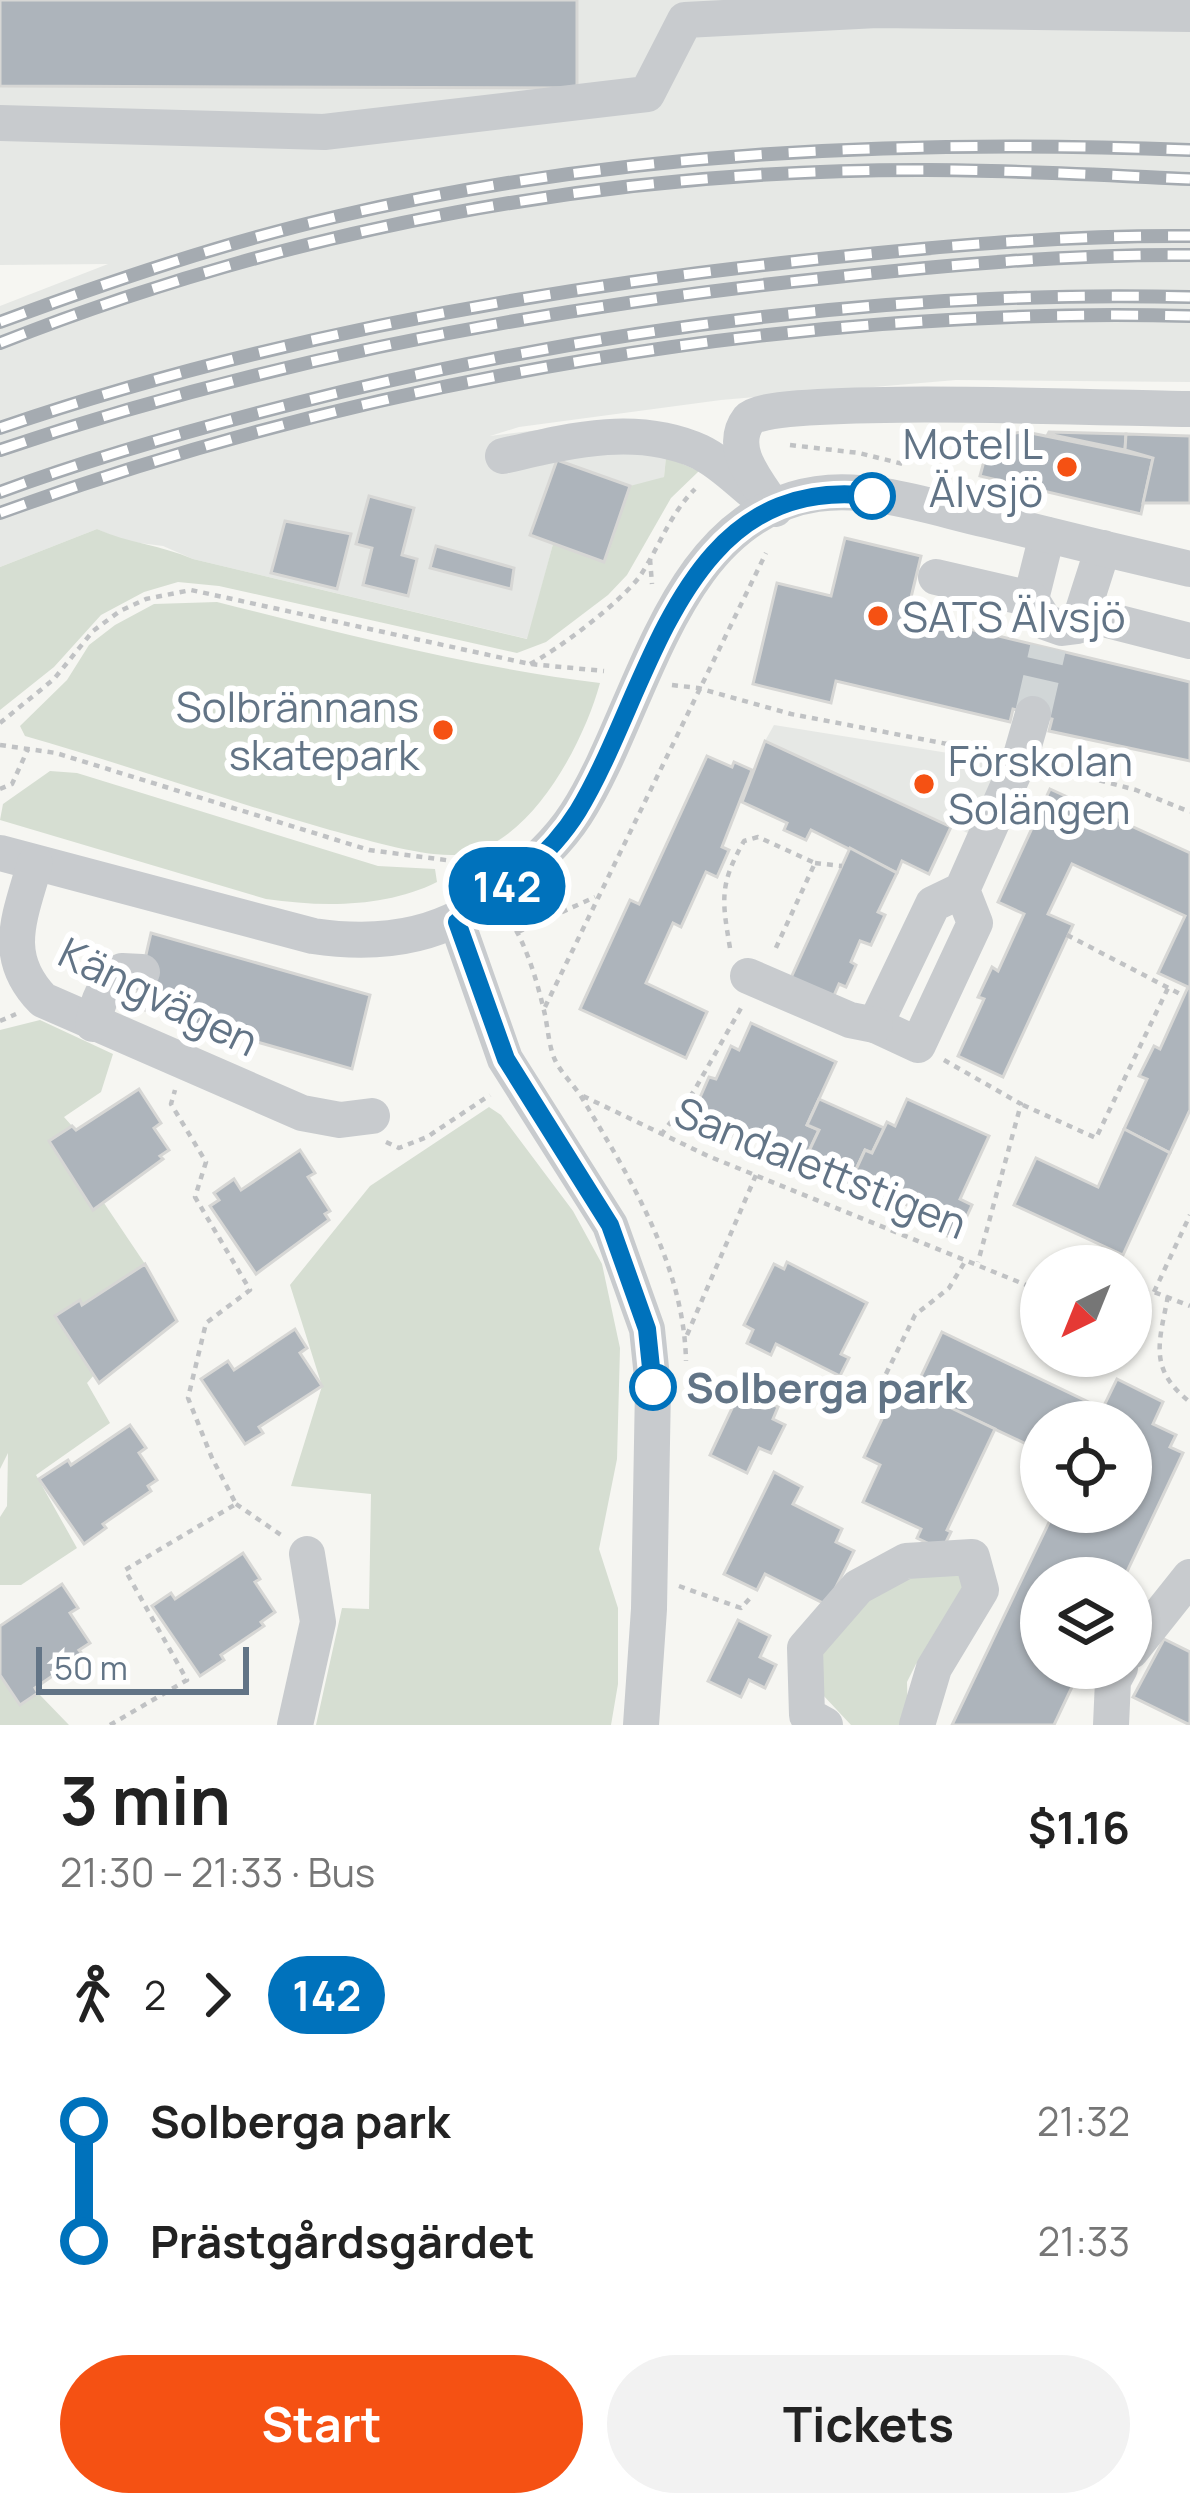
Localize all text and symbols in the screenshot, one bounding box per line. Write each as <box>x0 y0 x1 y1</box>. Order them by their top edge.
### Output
place label: Motel L Älvsjö <box>903 414 1043 520</box>
marker: Motel L Älvsjö <box>1054 454 1080 480</box>
unlabelled marker <box>850 474 894 518</box>
place label: SATS Älvsjö <box>902 587 1126 645</box>
marker: SATS Älvsjö <box>865 603 891 629</box>
place label: Solbrännans skatepark <box>176 677 420 783</box>
marker: Solbrännans skatepark <box>430 717 456 743</box>
place label: Förskolan Solängen <box>948 731 1133 837</box>
marker: Förskolan Solängen <box>911 771 937 797</box>
line badge: 142 <box>438 847 576 925</box>
text: 142 <box>473 857 541 915</box>
street label: Kängvägen <box>50 923 268 1069</box>
street label: Sandalettstigen <box>666 1082 976 1252</box>
north arrow <box>1020 1245 1152 1377</box>
map controls <box>1020 1245 1152 1689</box>
place label: Solberga park <box>686 1358 968 1416</box>
marker: Solberga park <box>631 1365 675 1409</box>
button: locate <box>1020 1401 1152 1533</box>
button: layers <box>1020 1557 1152 1689</box>
scale bar <box>36 1641 249 1694</box>
text: 50 m <box>54 1645 128 1690</box>
text: 3 min <box>60 1755 231 1845</box>
text: $1.16 <box>1028 1796 1130 1858</box>
text: 21:30 – 21:33 · Bus <box>60 1845 375 1899</box>
icon: walk <box>60 1962 126 2028</box>
icon: forward <box>184 1962 250 2028</box>
text: 142 <box>292 1966 361 2024</box>
text: 2 <box>144 1968 166 2022</box>
text: Solberga park <box>150 2090 450 2152</box>
text: 21:32 <box>1037 2094 1130 2148</box>
text: Prästgårdsgärdet <box>150 2210 535 2272</box>
text: 21:33 <box>1038 2214 1130 2268</box>
button: Start <box>60 2355 583 2493</box>
button: Tickets <box>607 2355 1130 2493</box>

